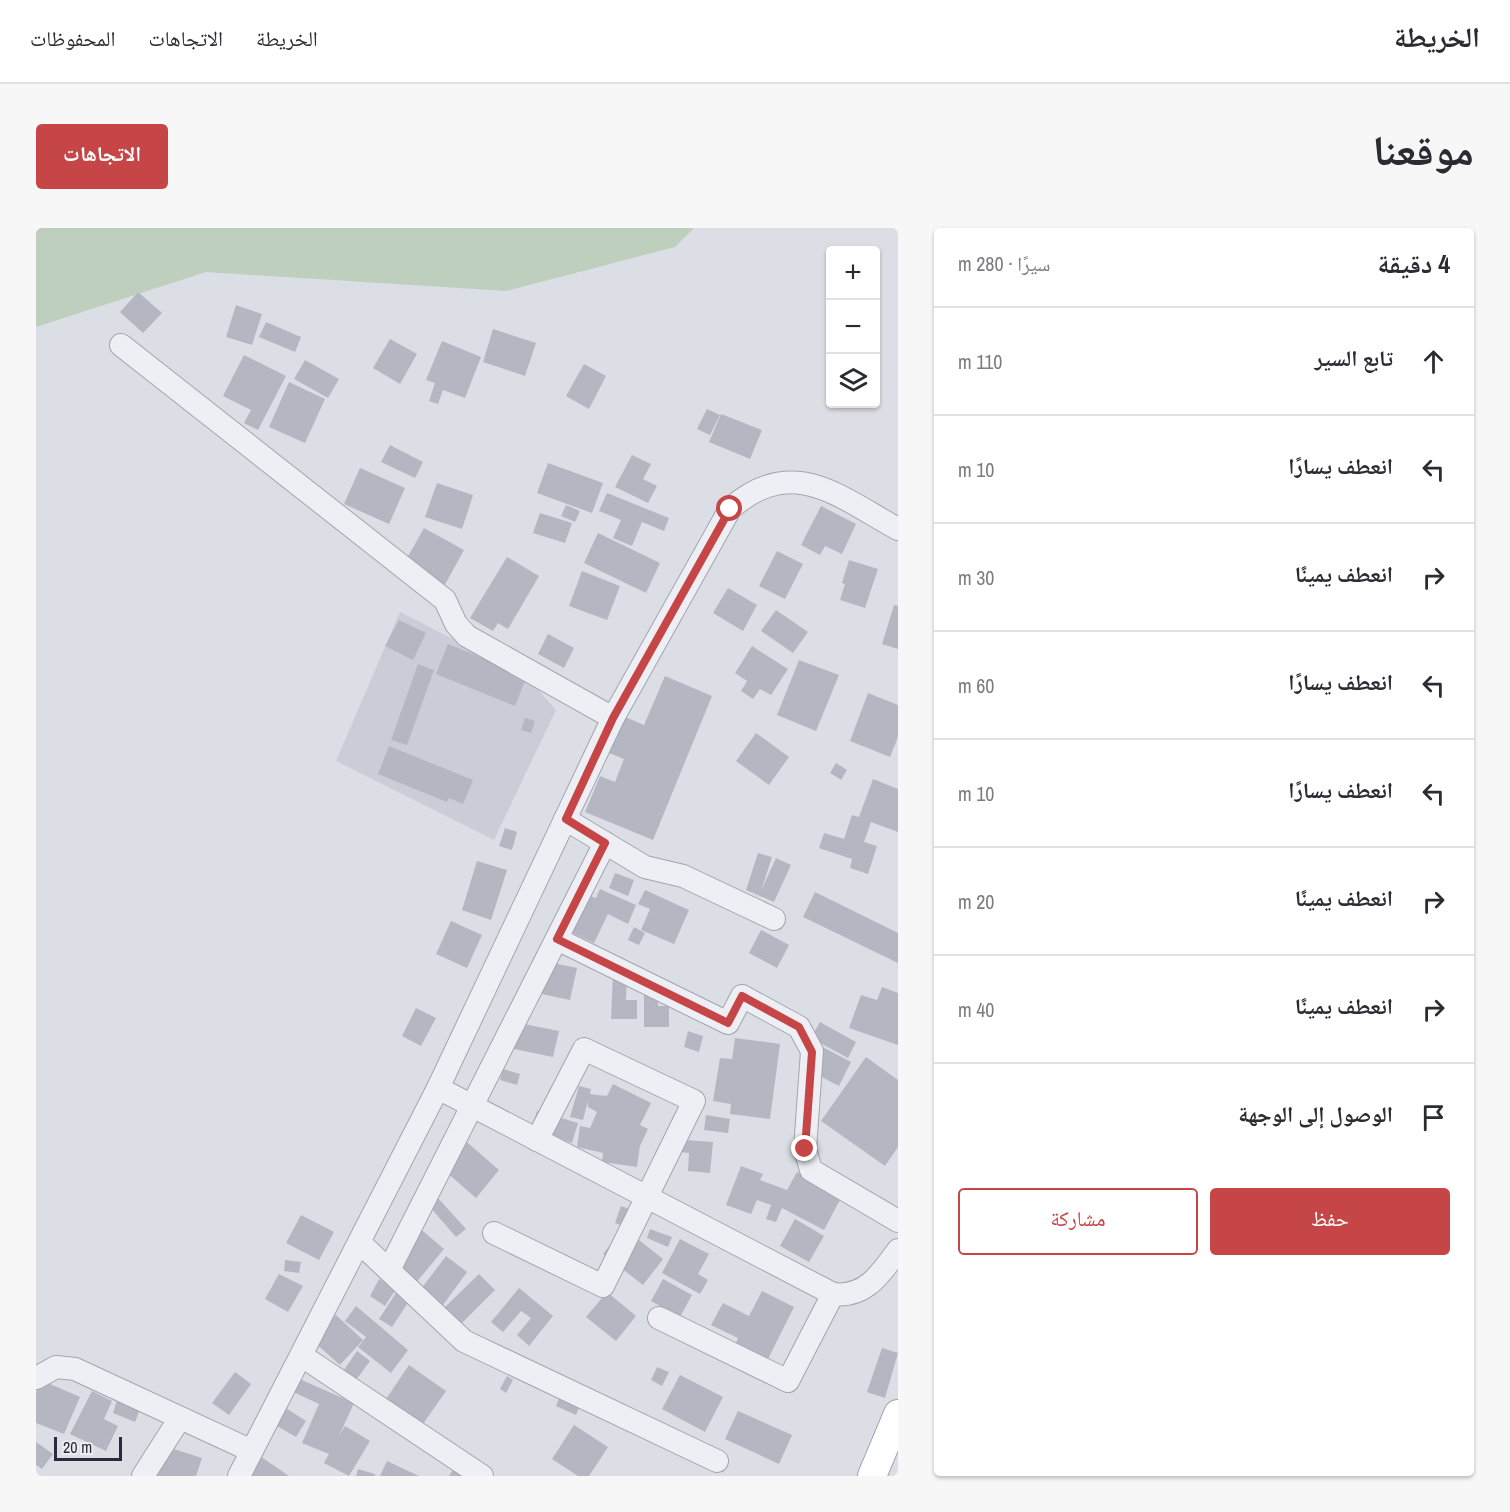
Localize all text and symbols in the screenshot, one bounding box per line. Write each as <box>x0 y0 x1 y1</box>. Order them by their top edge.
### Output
text: الخريطة <box>1394 18 1480 56</box>
text: المحفوظات <box>30 24 115 53</box>
text: الاتجاهات <box>148 24 223 53</box>
text: الخريطة <box>256 24 318 53</box>
text: موقعنا <box>1373 122 1474 178</box>
button: الاتجاهات <box>36 124 168 189</box>
map controls <box>826 246 880 408</box>
button: + <box>826 246 880 300</box>
text: 4 دقيقة <box>1378 246 1450 281</box>
text: سيرًا · 280 m <box>958 250 1051 277</box>
button: − <box>826 300 880 354</box>
text: تابع السير <box>1315 343 1393 373</box>
icon: ahead <box>1417 345 1450 378</box>
text: 110 m <box>958 348 1002 375</box>
button: layers <box>826 354 880 408</box>
text: انعطف يسارًا <box>1288 451 1393 481</box>
icon: left <box>1417 453 1450 486</box>
text: 10 m <box>958 456 994 483</box>
route start <box>716 495 742 521</box>
text: انعطف يمينًا <box>1295 559 1393 589</box>
icon: right <box>1417 561 1450 594</box>
text: 30 m <box>958 564 994 591</box>
text: انعطف يسارًا <box>1288 667 1393 697</box>
icon: left <box>1417 669 1450 702</box>
text: 60 m <box>958 672 994 699</box>
text: انعطف يسارًا <box>1288 775 1393 805</box>
icon: left <box>1417 777 1450 810</box>
text: 10 m <box>958 780 994 807</box>
text: انعطف يمينًا <box>1295 883 1393 913</box>
icon: right <box>1417 885 1450 918</box>
text: 20 m <box>958 888 994 915</box>
text: انعطف يمينًا <box>1295 991 1393 1021</box>
icon: right <box>1417 993 1450 1026</box>
text: 40 m <box>958 996 994 1023</box>
text: الوصول إلى الوجهة <box>1238 1099 1393 1129</box>
icon: arrive <box>1417 1101 1450 1134</box>
route end <box>791 1135 817 1161</box>
button: مشاركة <box>958 1188 1198 1255</box>
button: حفظ <box>1210 1188 1450 1255</box>
scale bar <box>54 1434 122 1462</box>
text: 20 m <box>63 1436 92 1458</box>

